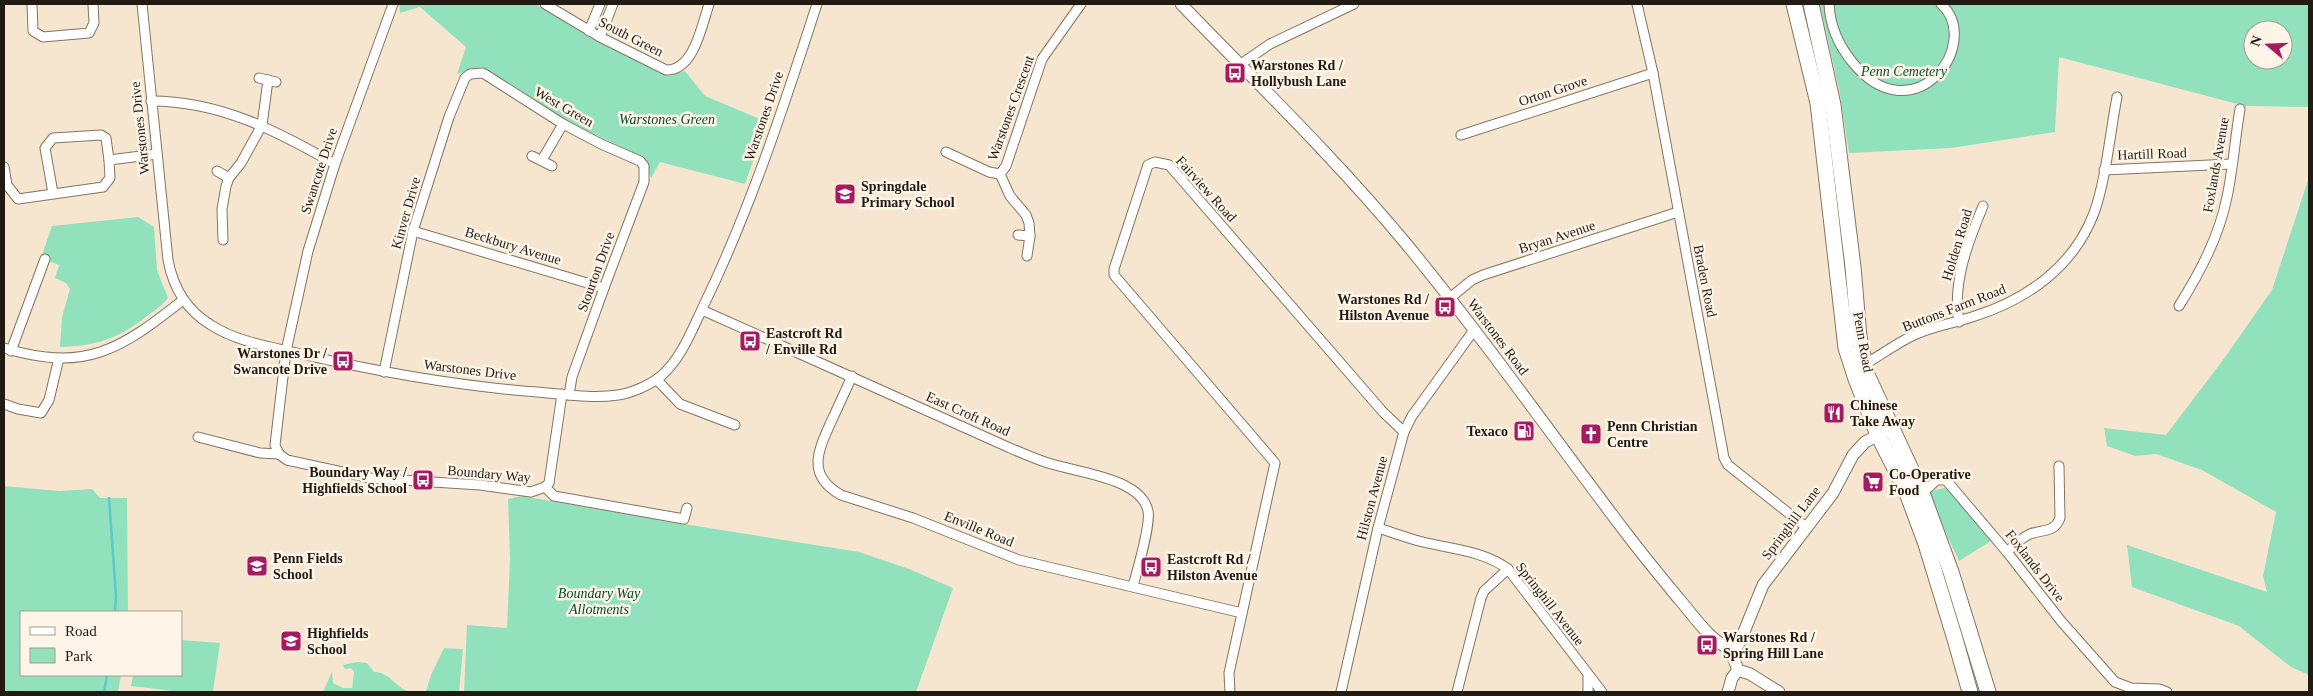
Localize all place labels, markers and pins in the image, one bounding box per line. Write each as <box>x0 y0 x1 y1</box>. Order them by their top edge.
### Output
place label: Warstones Rd / Hollybush Lane <box>1251 58 1346 89</box>
bus stop icon: Warstones Rd / Hollybush Lane <box>1223 61 1247 85</box>
place label: Springdale Primary School <box>861 179 955 210</box>
school or university icon: Springdale Primary School <box>833 182 857 206</box>
place label: Warstones Rd / Hilston Avenue <box>1337 292 1430 323</box>
bus stop icon: Warstones Rd / Hilston Avenue <box>1433 295 1457 319</box>
place label: Eastcroft Rd / Enville Rd <box>765 326 843 357</box>
bus stop icon: Eastcroft Rd / Enville Rd <box>738 329 762 353</box>
place label: Warstones Dr / Swancote Drive <box>233 346 328 377</box>
bus stop icon: Warstones Dr / Swancote Drive <box>331 349 355 373</box>
place label: Chinese Take Away <box>1850 398 1915 429</box>
restaurant icon: Chinese Take Away <box>1822 401 1846 425</box>
fuel station icon: Texaco <box>1512 419 1536 443</box>
place label: Penn Christian Centre <box>1607 419 1698 450</box>
church icon: Penn Christian Centre <box>1579 422 1603 446</box>
place label: Texaco <box>1467 424 1508 439</box>
place label: Boundary Way / Highfields School <box>302 465 408 496</box>
place label: Co-Operative Food <box>1889 467 1971 498</box>
bus stop icon: Boundary Way / Highfields School <box>411 468 435 492</box>
supermarket icon: Co-Operative Food <box>1861 470 1885 494</box>
place label: Penn Fields School <box>273 551 343 582</box>
place label: Eastcroft Rd / Hilston Avenue <box>1167 552 1257 583</box>
school or university icon: Penn Fields School <box>245 554 269 578</box>
bus stop icon: Eastcroft Rd / Hilston Avenue <box>1139 555 1163 579</box>
place label: Highfields School <box>307 626 369 657</box>
school or university icon: Highfields School <box>279 629 303 653</box>
place label: Warstones Rd / Spring Hill Lane <box>1723 630 1823 661</box>
bus stop icon: Warstones Rd / Spring Hill Lane <box>1695 633 1719 657</box>

